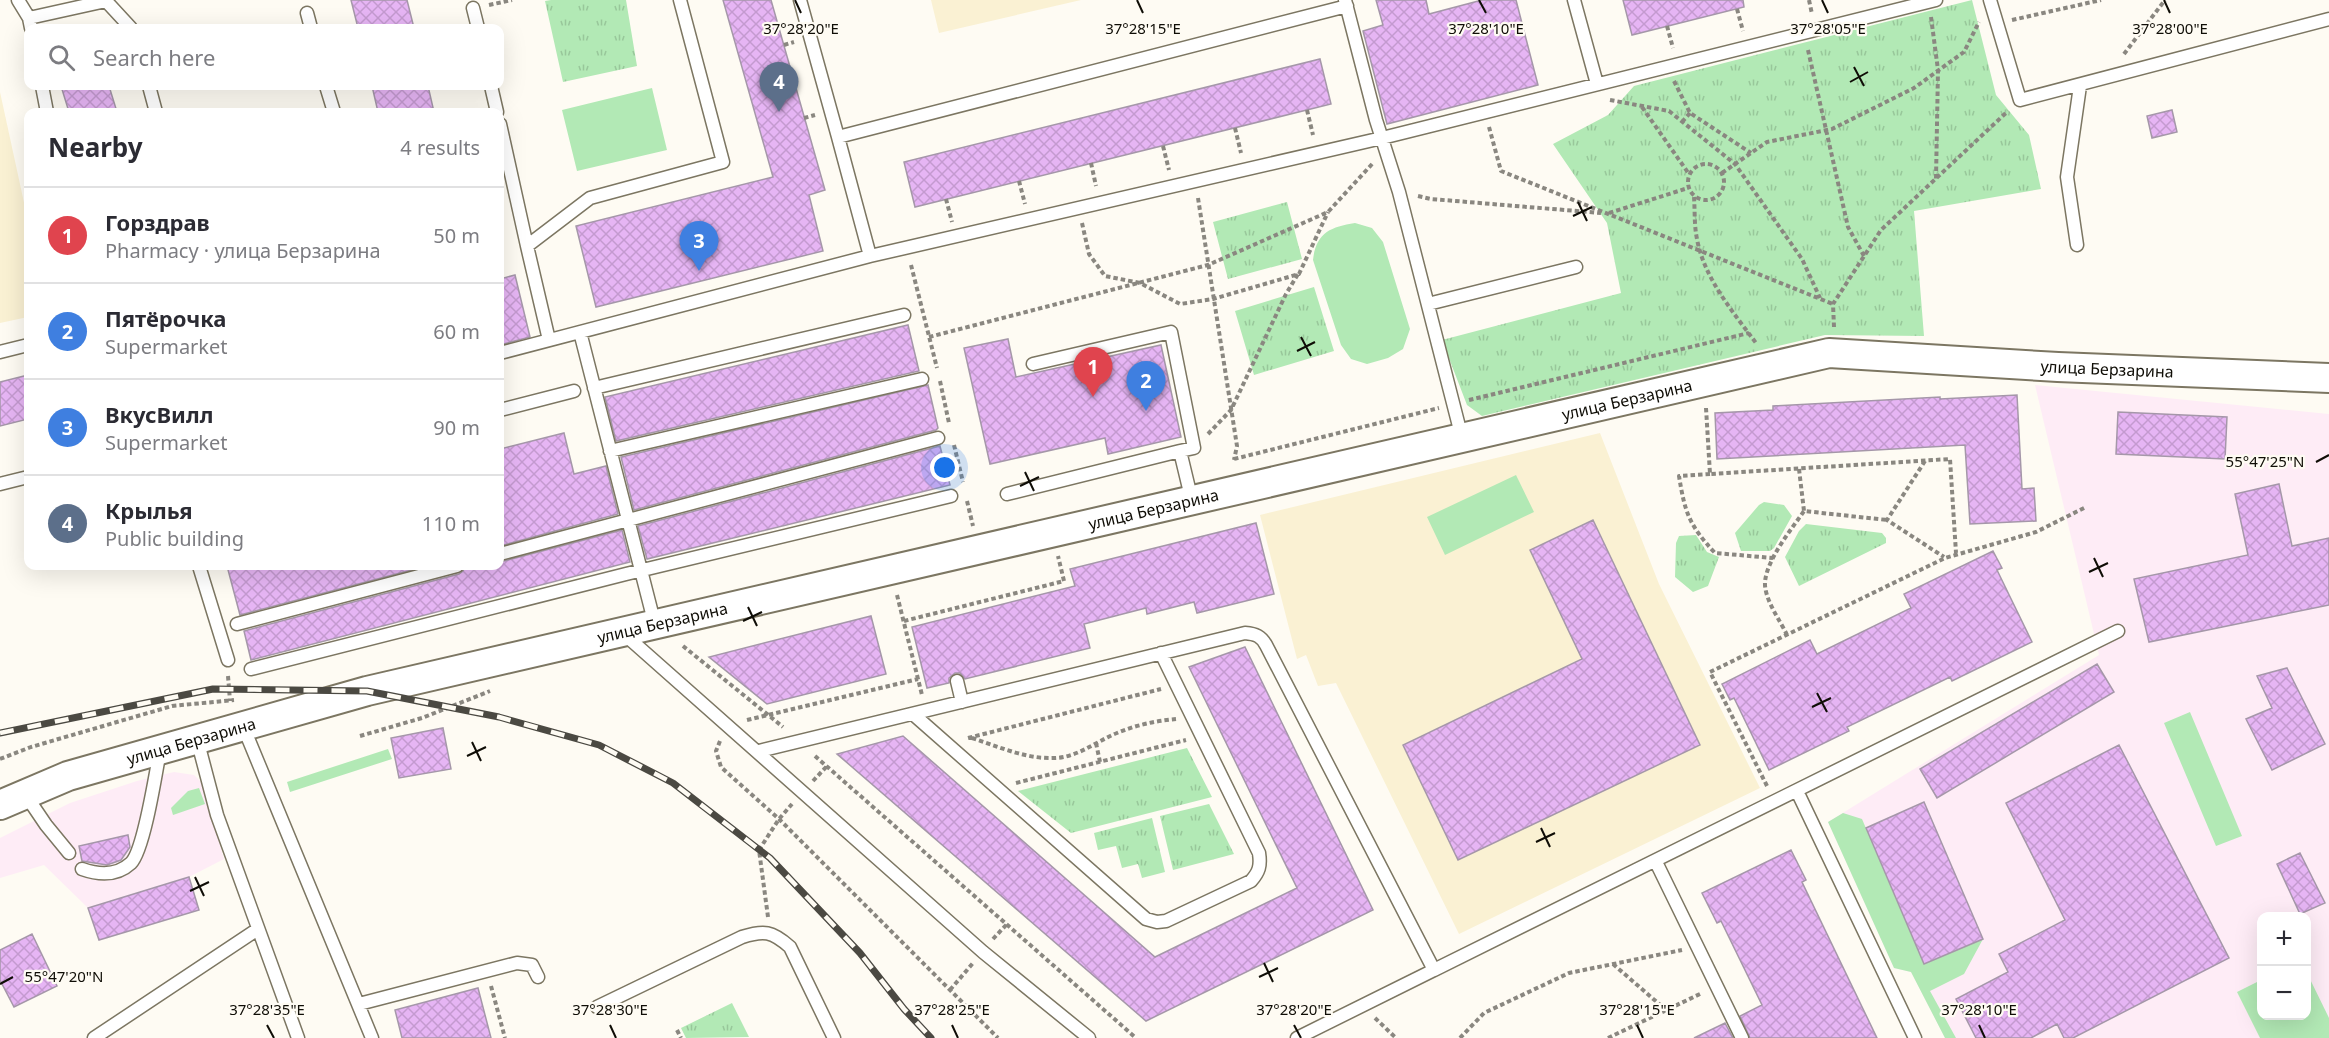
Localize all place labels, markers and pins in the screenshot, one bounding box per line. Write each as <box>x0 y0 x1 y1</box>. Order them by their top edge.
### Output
pin: 4 <box>760 63 798 112</box>
pin: 3 <box>680 222 718 271</box>
pin: 1 <box>1074 348 1112 397</box>
pin: 2 <box>1126 362 1166 411</box>

